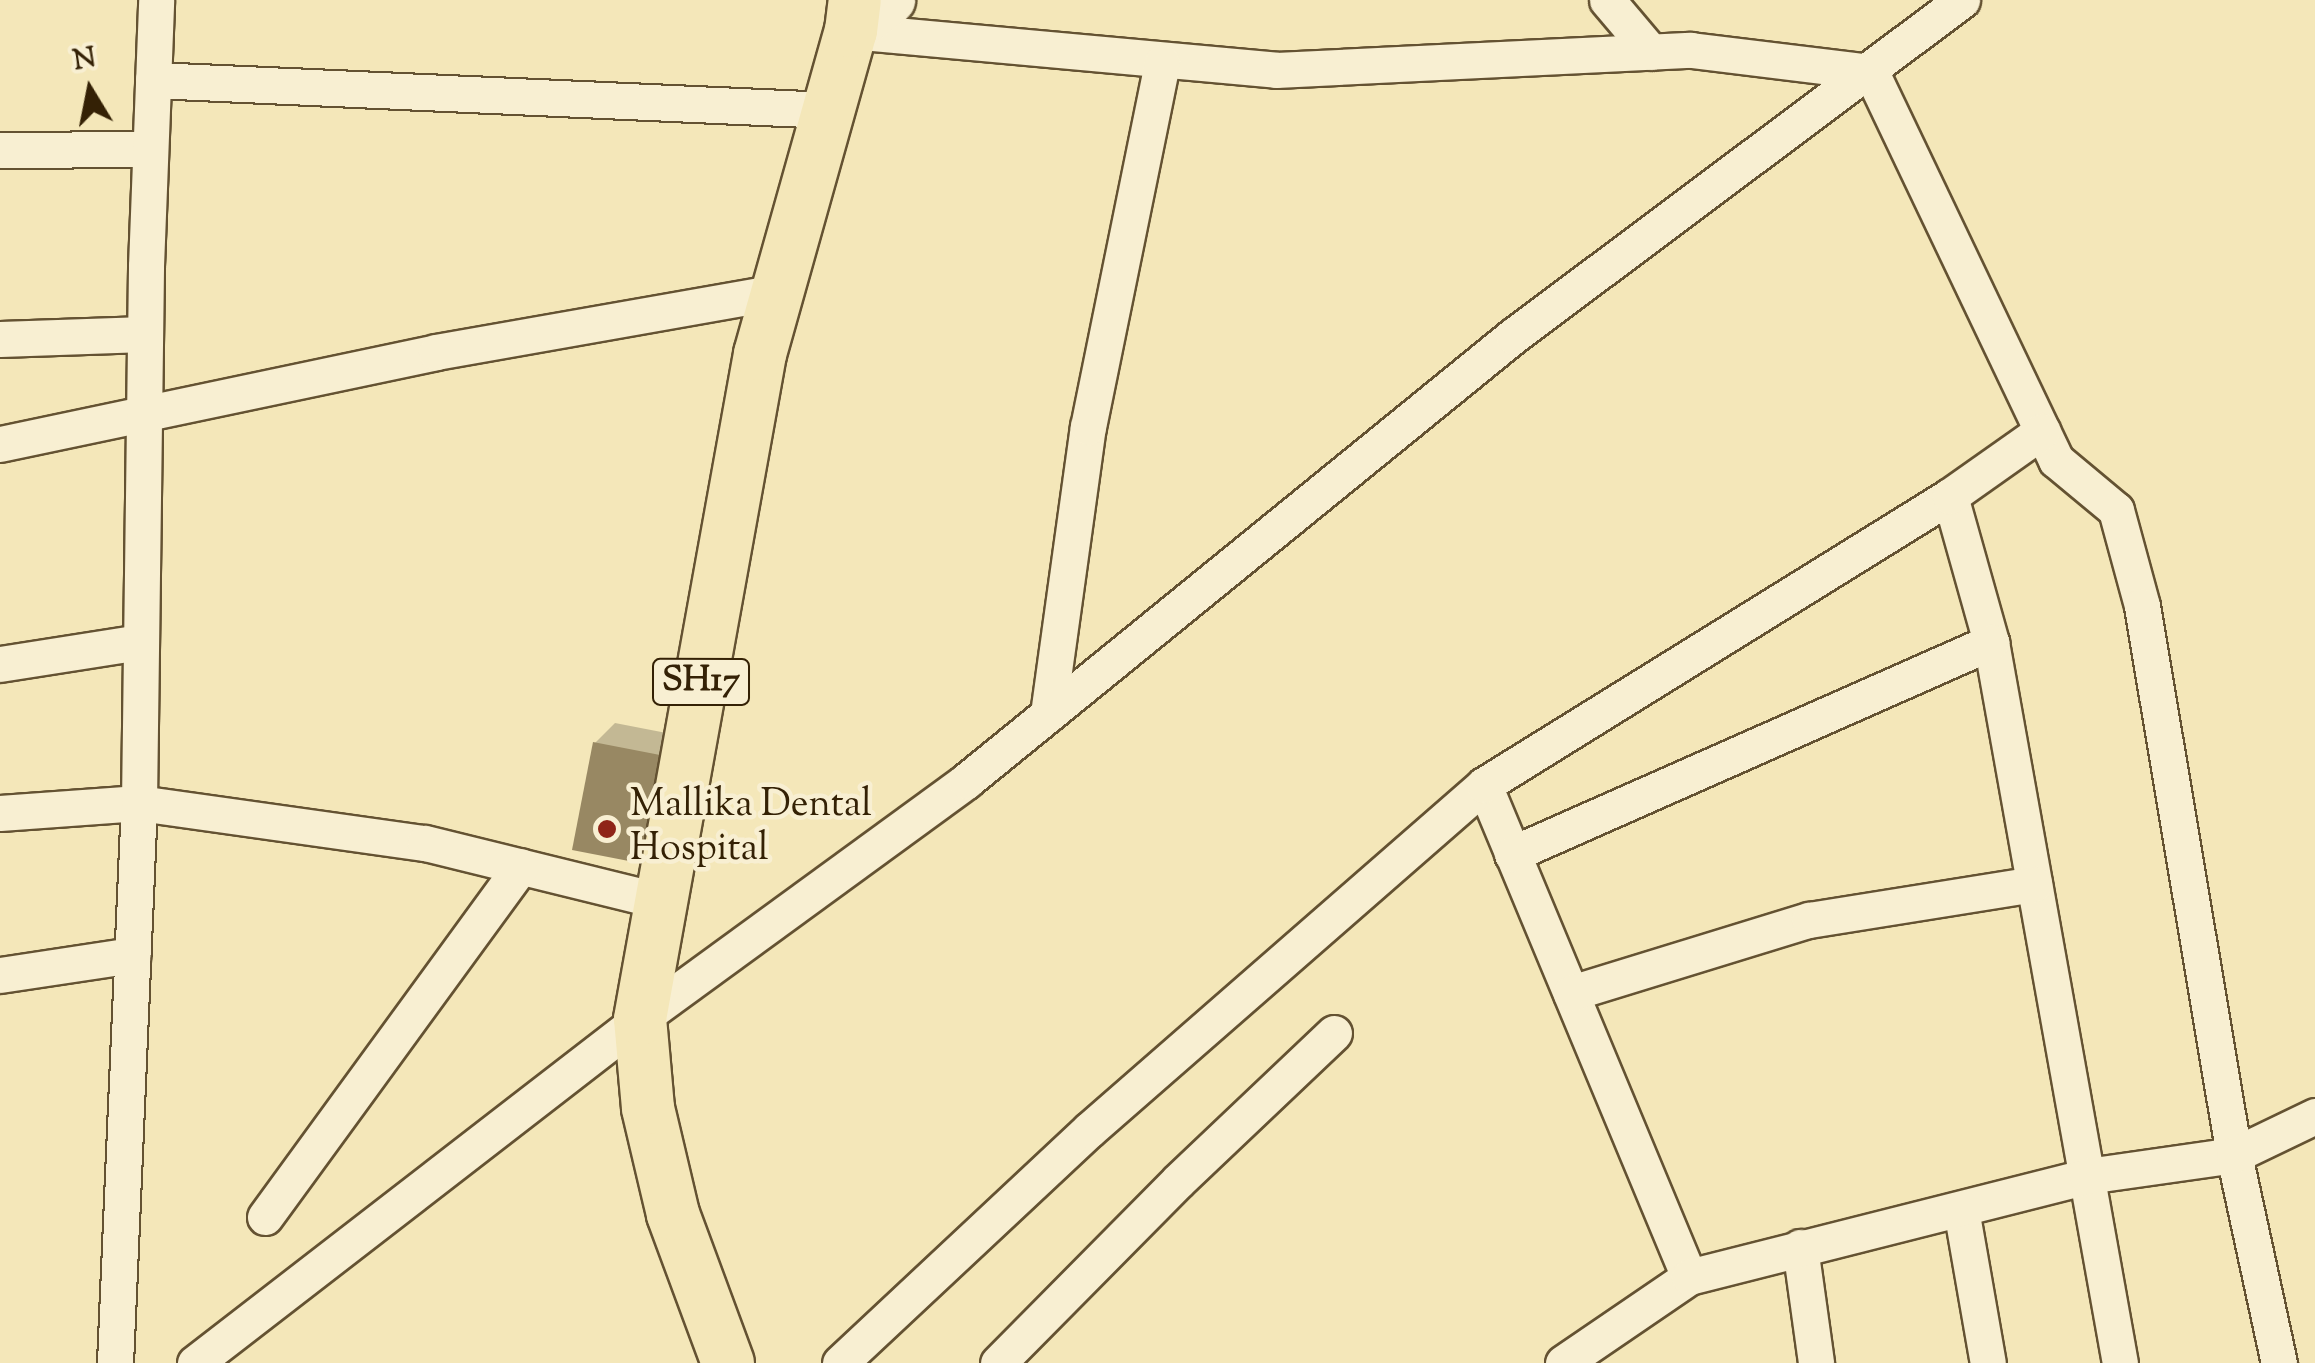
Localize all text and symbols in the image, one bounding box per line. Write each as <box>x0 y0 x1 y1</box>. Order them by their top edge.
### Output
text: N <box>70 39 99 82</box>
north arrow <box>40 40 140 140</box>
road number: SH17 <box>651 652 751 712</box>
place label: Mallika Dental Hospital <box>630 784 872 874</box>
marker: Mallika Dental Hospital <box>594 816 620 842</box>

